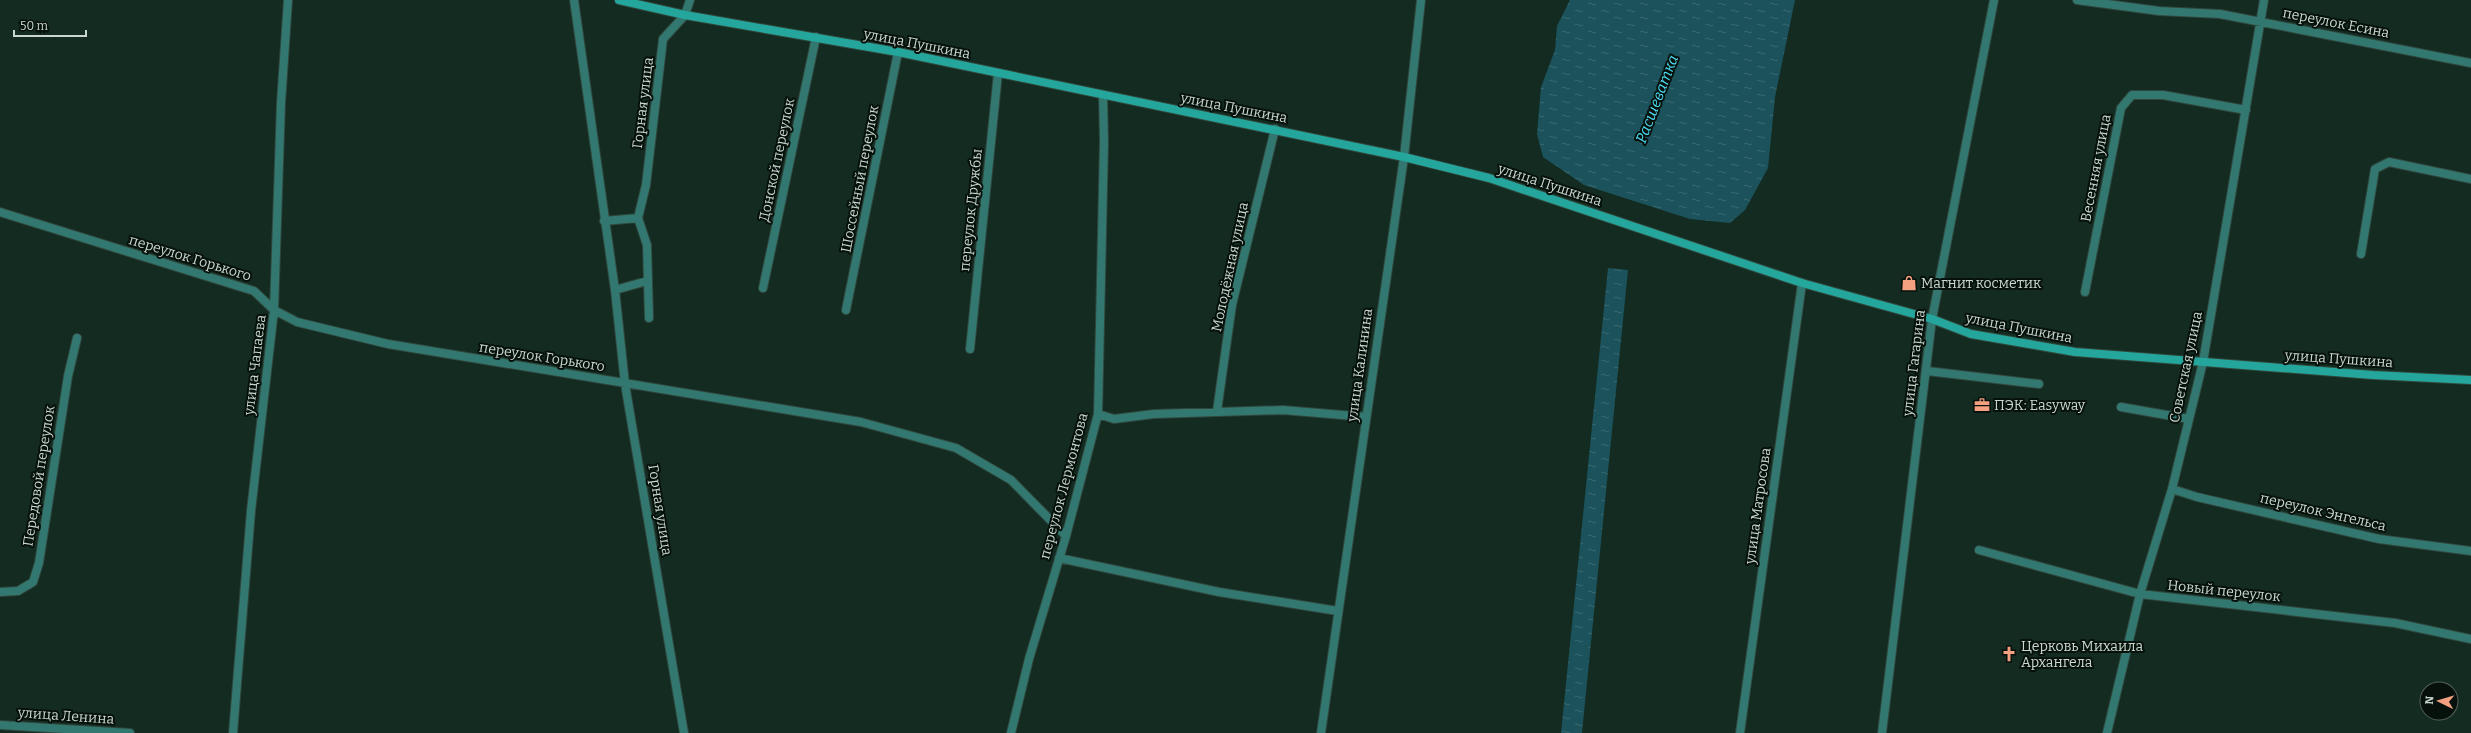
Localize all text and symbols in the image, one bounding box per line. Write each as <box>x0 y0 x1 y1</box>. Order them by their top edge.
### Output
street label: переулок Есина <box>2281 4 2391 42</box>
scale bar <box>14 12 86 38</box>
text: 50 m <box>20 19 49 33</box>
street label: улица Пушкина <box>861 25 972 63</box>
water label: Расшеватка <box>1632 52 1682 146</box>
street label: Горная улица <box>629 56 657 150</box>
street label: улица Пушкина <box>1178 89 1289 127</box>
street label: Донской переулок <box>756 96 799 223</box>
street label: Шоссейный переулок <box>837 103 883 254</box>
street label: Весенняя улица <box>2077 112 2115 223</box>
street label: переулок Дружбы <box>956 148 986 272</box>
street label: улица Пушкина <box>1495 160 1604 210</box>
street label: Молодёжная улица <box>1208 200 1252 333</box>
street label: переулок Горького <box>127 231 253 285</box>
shop icon: Магнит косметик <box>1900 274 1918 292</box>
place label: Магнит косметик <box>1921 275 2042 292</box>
street label: улица Калинина <box>1343 307 1376 424</box>
street label: улица Гагарина <box>1899 308 1929 418</box>
street label: улица Пушкина <box>1963 309 2074 347</box>
street label: Советская улица <box>2166 309 2206 424</box>
street label: улица Чапаева <box>240 313 270 417</box>
street label: переулок Горького <box>478 339 606 375</box>
street label: улица Пушкина <box>2283 347 2394 371</box>
office icon: ПЭК: Easyway <box>1973 396 1991 414</box>
place label: ПЭК: Easyway <box>1994 397 2086 414</box>
street label: Передовой переулок <box>19 404 59 548</box>
street label: переулок Лермонтова <box>1036 411 1092 561</box>
street label: улица Матросова <box>1741 446 1775 566</box>
street label: Горная улица <box>644 463 676 557</box>
street label: переулок Энгельса <box>2258 489 2388 535</box>
street label: Новый переулок <box>2166 577 2282 605</box>
place label: Церковь Михаила Архангела <box>2021 638 2144 671</box>
church icon: Церковь Михаила Архангела <box>2000 645 2018 663</box>
north arrow <box>2419 681 2459 721</box>
text: N <box>2423 695 2436 705</box>
street label: улица Ленина <box>16 704 115 728</box>

